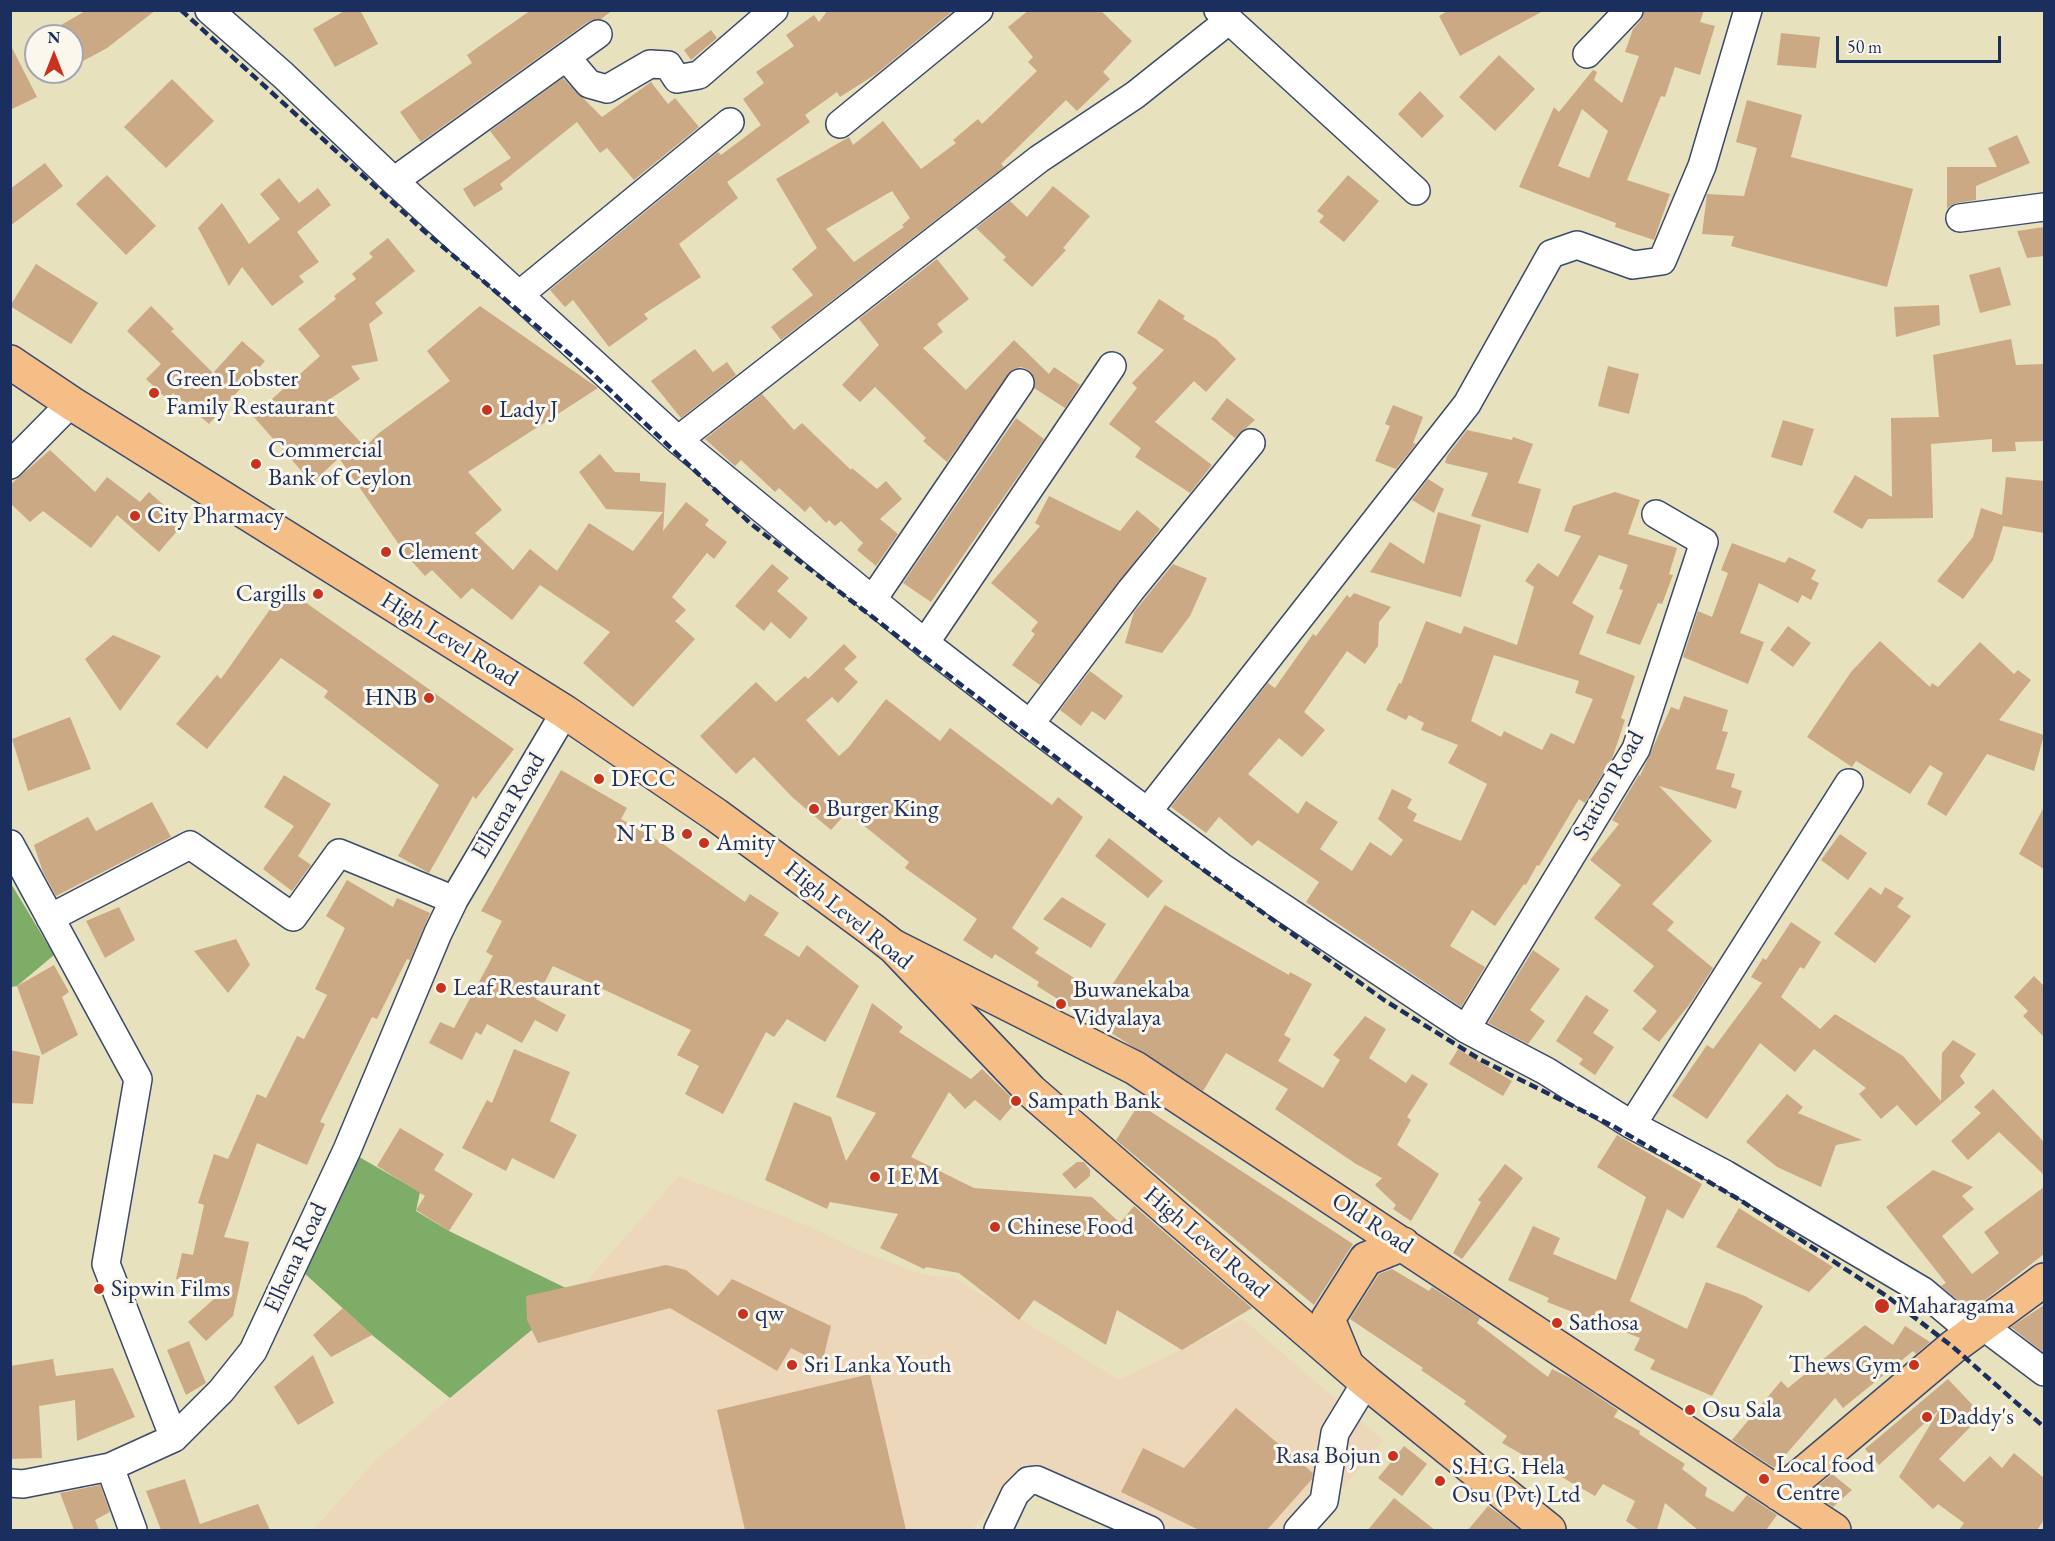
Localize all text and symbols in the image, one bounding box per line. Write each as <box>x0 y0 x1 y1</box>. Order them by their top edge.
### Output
north arrow <box>24 24 84 84</box>
scale bar <box>1839 24 2004 62</box>
text: N <box>48 27 60 48</box>
text: 50 m <box>1847 35 1882 58</box>
place label: Green Lobster Family Restaurant <box>166 365 335 421</box>
marker: Green Lobster Family Restaurant <box>147 386 161 400</box>
place label: Lady J <box>499 396 558 424</box>
marker: Lady J <box>480 403 494 417</box>
place label: Commercial Bank of Ceylon <box>268 436 412 492</box>
marker: Commercial Bank of Ceylon <box>249 457 263 471</box>
place label: City Pharmacy <box>147 502 284 530</box>
marker: City Pharmacy <box>128 509 142 523</box>
place label: Clement <box>398 538 478 566</box>
marker: Clement <box>379 545 393 559</box>
place label: Cargills <box>236 580 306 608</box>
street label: High Level Road <box>375 586 523 694</box>
marker: Cargills <box>311 587 325 601</box>
place label: HNB <box>364 684 417 712</box>
marker: HNB <box>422 691 436 705</box>
street label: Station Road <box>1567 726 1651 846</box>
street label: Elhena Road <box>466 748 552 864</box>
place label: DFCC <box>611 765 675 793</box>
marker: DFCC <box>592 772 606 786</box>
place label: Burger King <box>826 795 939 823</box>
marker: Burger King <box>807 802 821 816</box>
place label: N T B <box>616 820 675 848</box>
marker: N T B <box>680 827 694 841</box>
place label: Amity <box>716 829 775 857</box>
marker: Amity <box>697 836 711 850</box>
street label: High Level Road <box>778 856 918 976</box>
place label: Leaf Restaurant <box>453 974 600 1002</box>
place label: Buwanekaba Vidyalaya <box>1073 976 1190 1032</box>
marker: Leaf Restaurant <box>434 981 448 995</box>
marker: Buwanekaba Vidyalaya <box>1054 997 1068 1011</box>
place label: Sampath Bank <box>1028 1087 1161 1115</box>
marker: Sampath Bank <box>1009 1094 1023 1108</box>
place label: I E M <box>887 1163 940 1191</box>
marker: I E M <box>868 1170 882 1184</box>
street label: High Level Road <box>1138 1181 1274 1305</box>
street label: Old Road <box>1326 1187 1418 1261</box>
street label: Elhena Road <box>258 1198 334 1318</box>
place label: Chinese Food <box>1007 1213 1134 1241</box>
marker: Chinese Food <box>988 1220 1002 1234</box>
place label: Sipwin Films <box>111 1275 230 1303</box>
marker: Sipwin Films <box>92 1282 106 1296</box>
place label: Maharagama <box>1896 1292 2015 1320</box>
marker: Maharagama <box>1873 1297 1891 1315</box>
place label: qw <box>755 1300 784 1328</box>
marker: qw <box>736 1307 750 1321</box>
place label: Sathosa <box>1569 1309 1639 1337</box>
marker: Sathosa <box>1550 1316 1564 1330</box>
place label: Sri Lanka Youth <box>804 1351 952 1379</box>
place label: Thews Gym <box>1789 1351 1902 1379</box>
marker: Sri Lanka Youth <box>785 1358 799 1372</box>
marker: Thews Gym <box>1907 1358 1921 1372</box>
place label: Osu Sala <box>1702 1396 1782 1424</box>
marker: Osu Sala <box>1683 1403 1697 1417</box>
place label: Daddy's <box>1939 1403 2014 1431</box>
marker: Daddy's <box>1920 1410 1934 1424</box>
place label: Rasa Bojun <box>1275 1442 1381 1470</box>
marker: Rasa Bojun <box>1386 1449 1400 1463</box>
place label: Local food Centre <box>1776 1451 1874 1507</box>
place label: S.H.G. Hela Osu (Pvt) Ltd <box>1452 1453 1580 1509</box>
marker: Local food Centre <box>1757 1472 1771 1486</box>
marker: S.H.G. Hela Osu (Pvt) Ltd <box>1433 1474 1447 1488</box>

